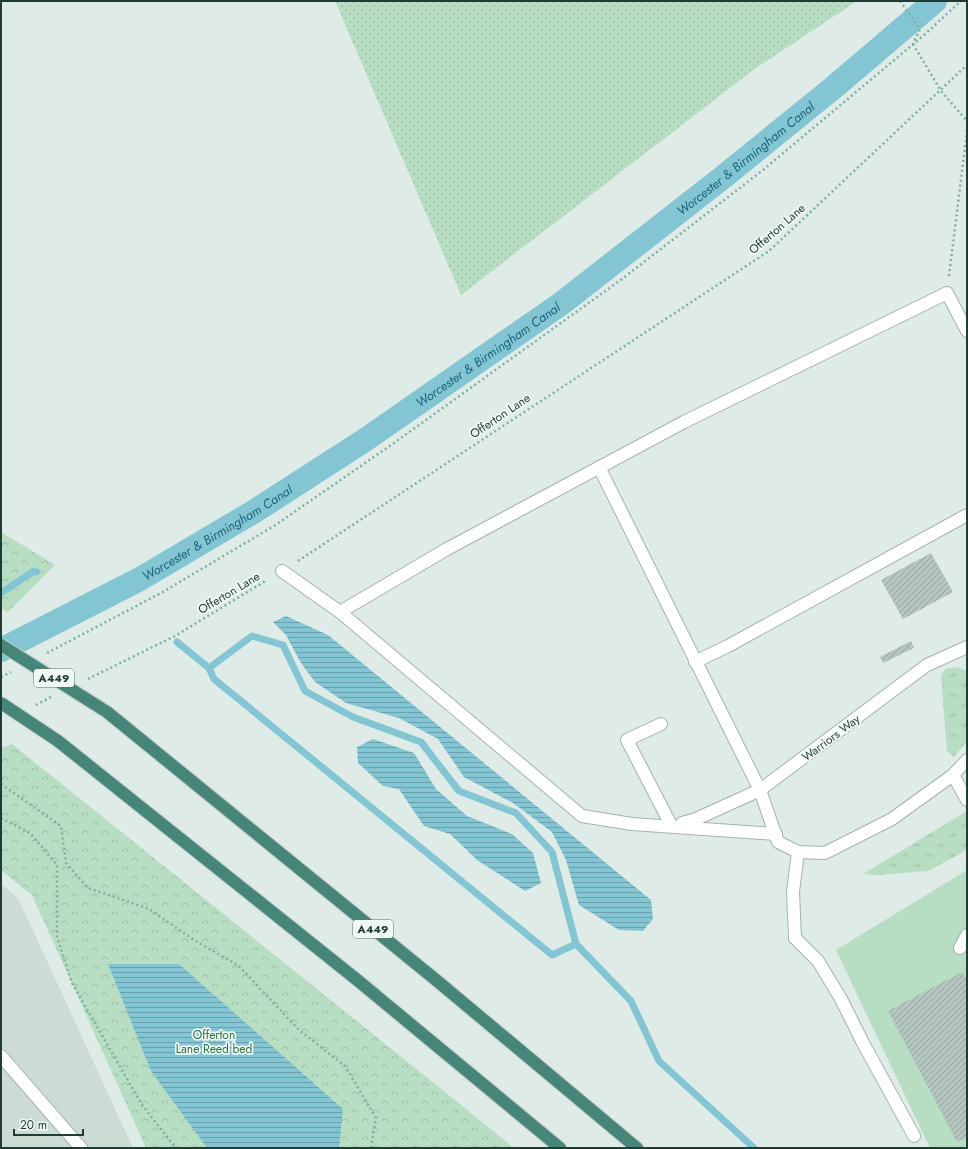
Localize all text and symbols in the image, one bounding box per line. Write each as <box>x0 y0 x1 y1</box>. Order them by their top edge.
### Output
water label: Worcester & Birmingham Canal <box>673 97 820 220</box>
street label: Offerton Lane <box>745 199 809 259</box>
water label: Worcester & Birmingham Canal <box>412 298 565 412</box>
street label: Offerton Lane <box>466 389 534 443</box>
water label: Worcester & Birmingham Canal <box>139 480 297 586</box>
street label: Offerton Lane <box>195 567 263 619</box>
road number: A449 <box>34 669 74 687</box>
street label: Warriors Way <box>798 710 864 766</box>
road number: A449 <box>353 920 393 938</box>
park label: Offerton Lane Reed bed <box>176 1026 252 1058</box>
scale bar <box>14 1111 83 1137</box>
text: 20 m <box>20 1116 47 1134</box>

